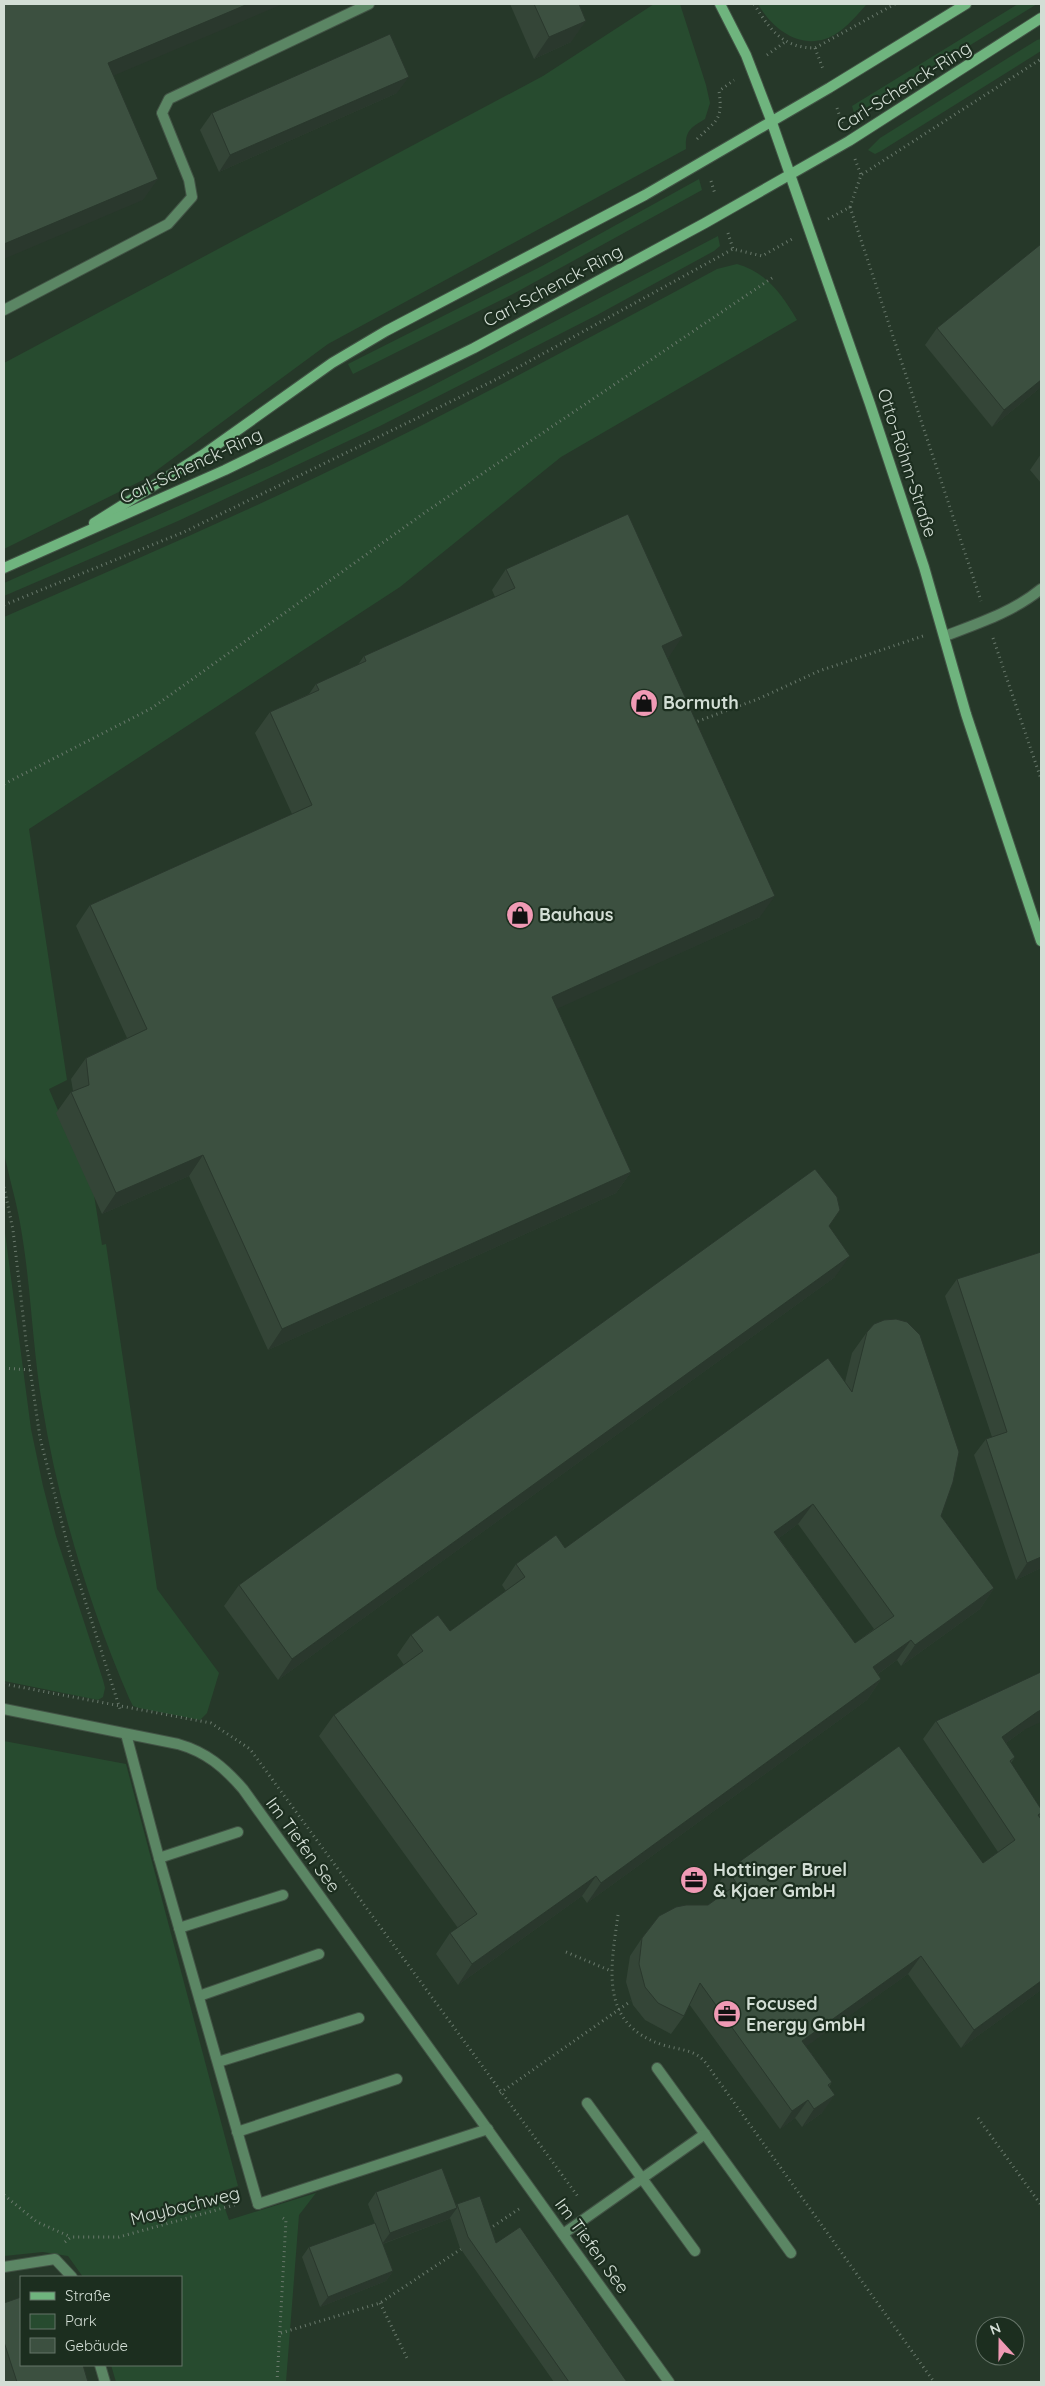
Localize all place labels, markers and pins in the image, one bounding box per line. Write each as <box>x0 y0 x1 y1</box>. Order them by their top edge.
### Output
shop icon: Bormuth <box>629 688 659 718</box>
place label: Bormuth <box>663 691 739 714</box>
shop icon: Bauhaus <box>505 900 535 930</box>
place label: Bauhaus <box>539 903 614 926</box>
place label: Hottinger Bruel & Kjaer GmbH <box>713 1858 847 1902</box>
office icon: Hottinger Bruel & Kjaer GmbH <box>679 1865 709 1895</box>
place label: Focused Energy GmbH <box>746 1992 866 2036</box>
office icon: Focused Energy GmbH <box>712 1999 742 2029</box>

